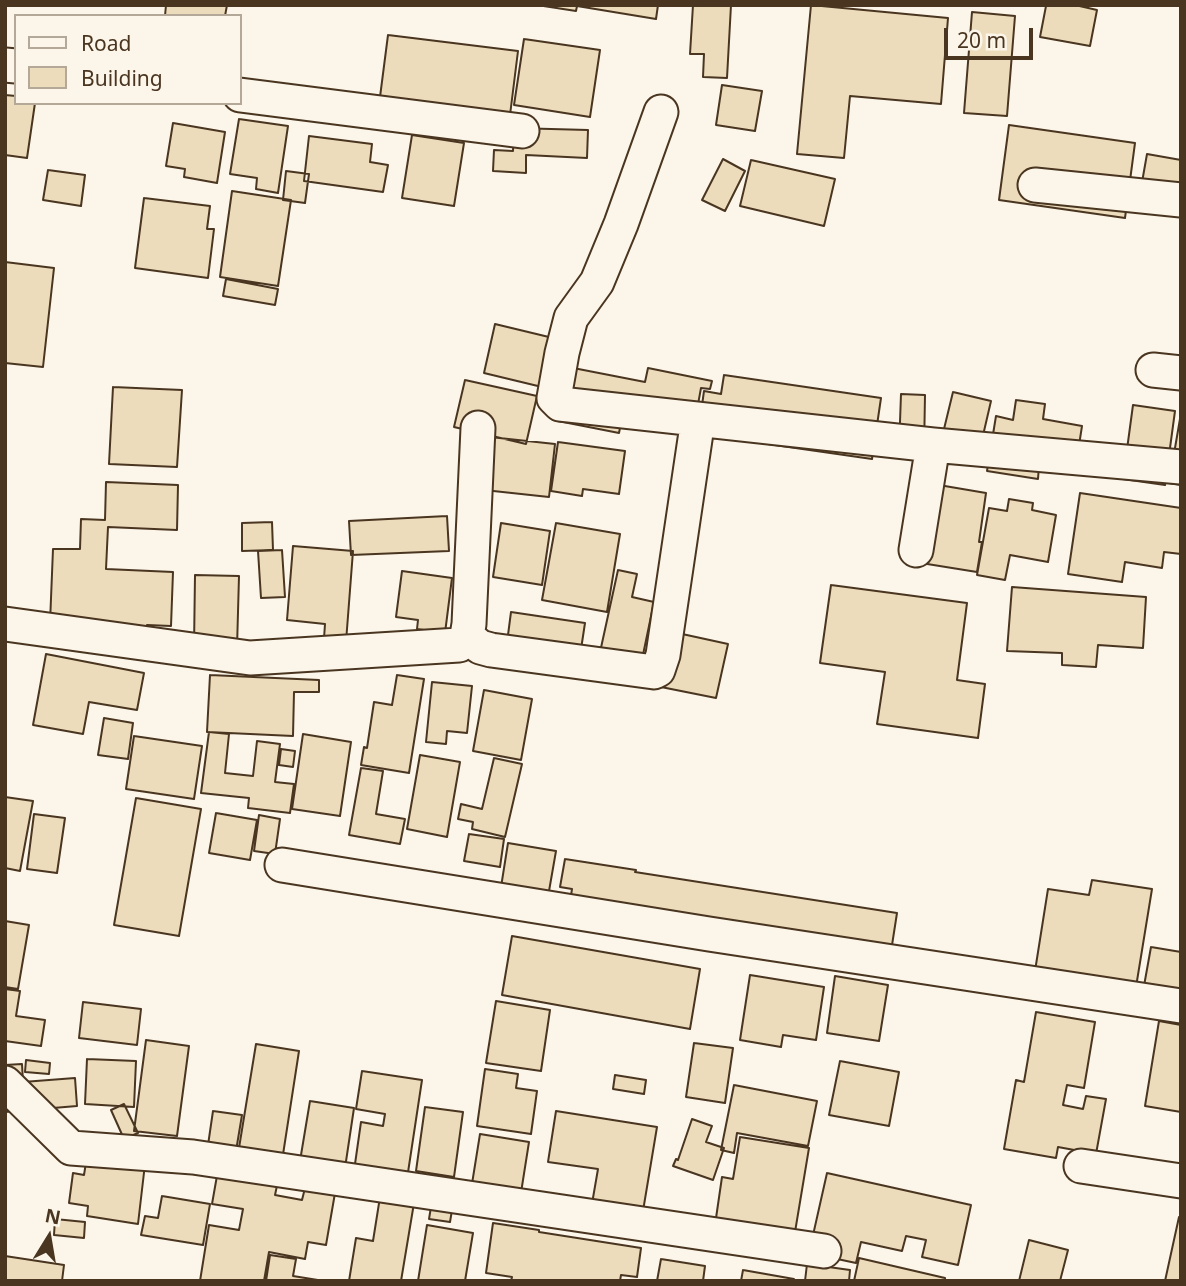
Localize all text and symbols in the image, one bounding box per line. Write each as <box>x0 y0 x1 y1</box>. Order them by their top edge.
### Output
legend <box>14 14 242 105</box>
scale bar <box>948 14 1037 58</box>
text: 20 m <box>957 26 1006 54</box>
text: Road <box>81 29 131 57</box>
text: Building <box>81 64 163 92</box>
north arrow <box>14 1202 84 1272</box>
text: N <box>43 1202 63 1231</box>

